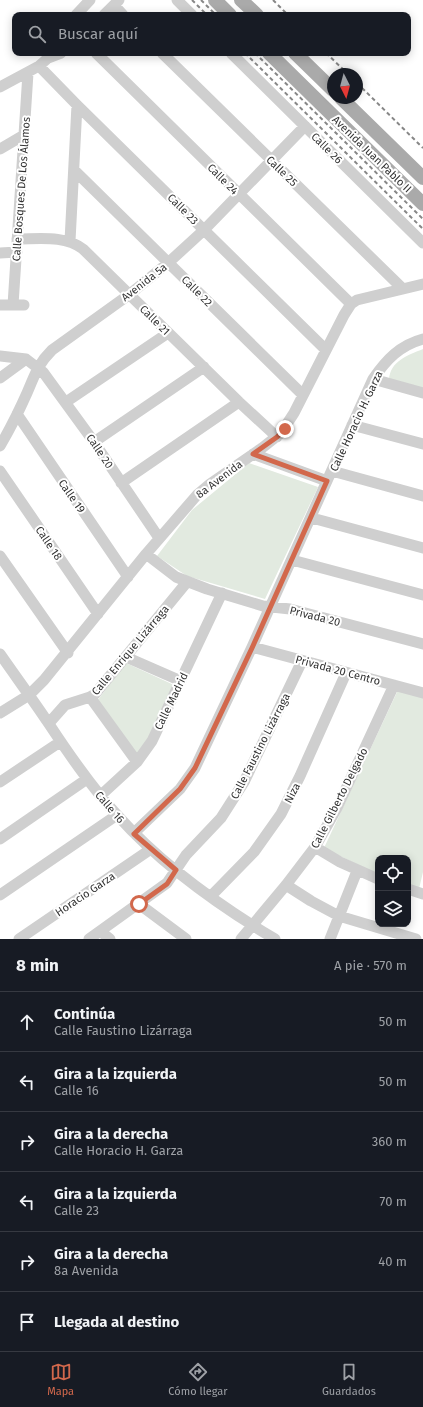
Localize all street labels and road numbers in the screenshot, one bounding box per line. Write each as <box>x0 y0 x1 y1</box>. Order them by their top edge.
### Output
street label: Avenida Juan Pablo II <box>329 113 414 196</box>
street label: Calle Bosques De Los Álamos <box>9 116 33 262</box>
street label: Calle 26 <box>308 130 345 167</box>
street label: Calle 25 <box>263 153 300 190</box>
street label: Calle 24 <box>205 161 241 198</box>
street label: Calle 23 <box>165 191 201 227</box>
street label: Avenida 5a <box>119 261 170 304</box>
street label: Calle 22 <box>179 273 215 309</box>
street label: Calle 21 <box>137 303 172 338</box>
street label: Calle Horacio H. Garza <box>327 369 385 474</box>
street label: Calle 20 <box>83 432 116 471</box>
street label: 8a Avenida <box>194 458 245 501</box>
street label: Calle 19 <box>55 477 88 516</box>
street label: Calle 18 <box>33 524 65 563</box>
street label: Calle Enrique Lizárraga <box>89 603 172 698</box>
street label: Privada 20 <box>288 604 342 629</box>
street label: Privada 20 Centro <box>294 653 382 688</box>
street label: Calle Madrid <box>152 670 191 732</box>
street label: Calle Faustino Lizárraga <box>228 691 293 801</box>
street label: Calle Gilberto Delgado <box>308 746 370 851</box>
street label: Niza <box>282 781 303 806</box>
street label: Calle 16 <box>92 789 127 826</box>
street label: Horacio Garza <box>53 870 118 919</box>

